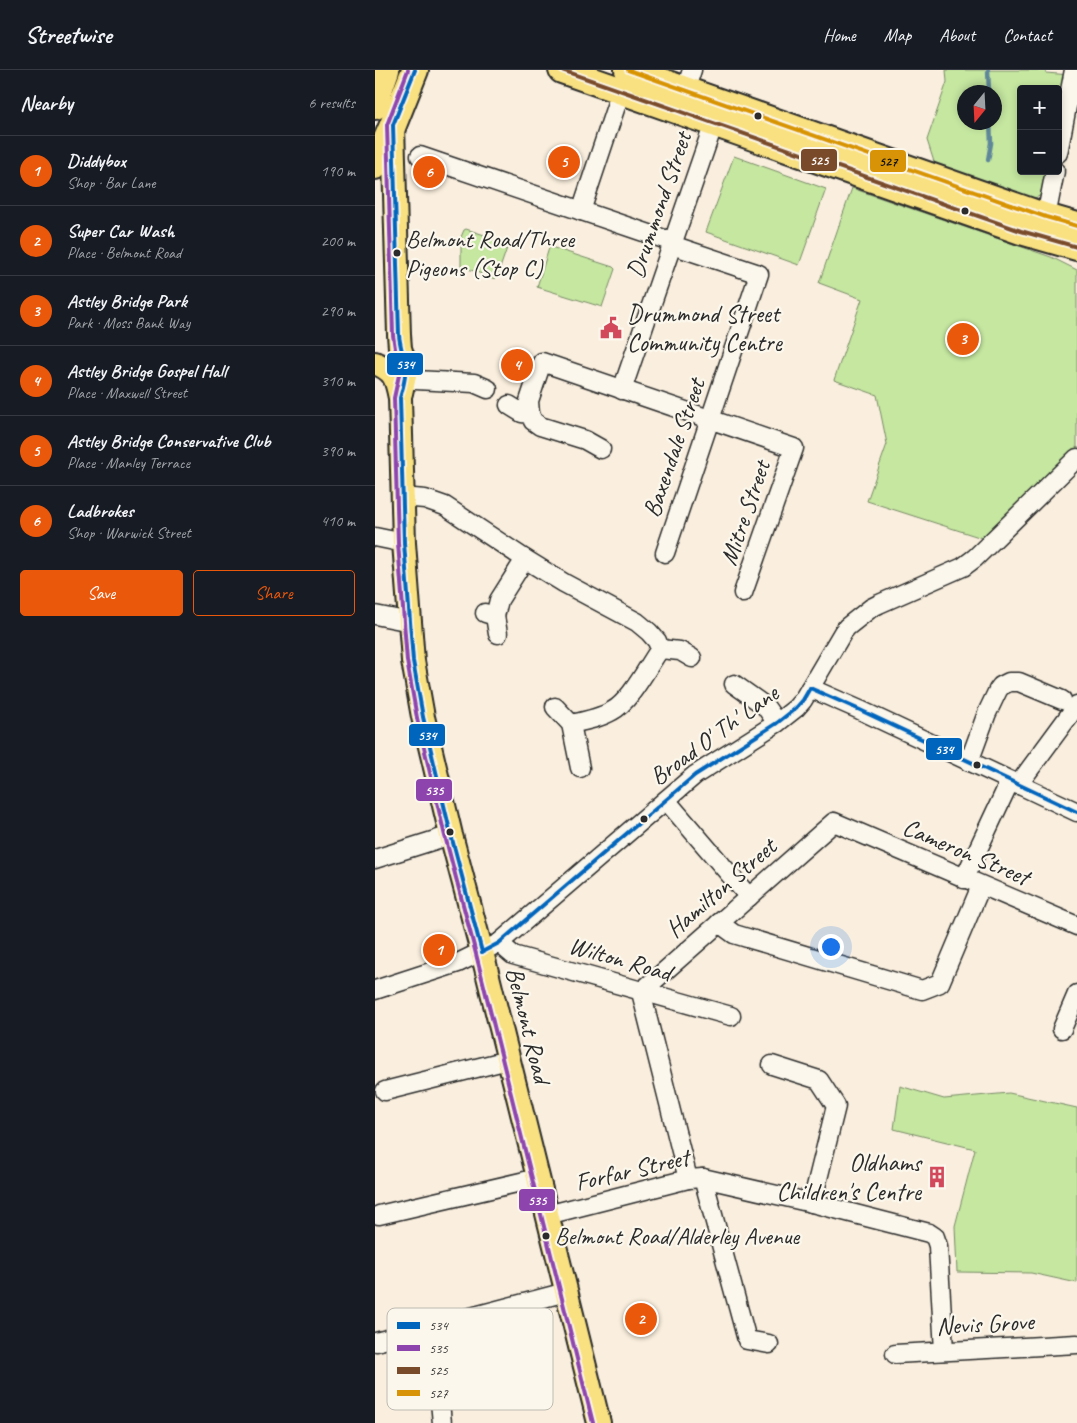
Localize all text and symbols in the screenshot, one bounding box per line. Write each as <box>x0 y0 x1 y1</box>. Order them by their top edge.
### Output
text: Streetwise <box>25 20 111 50</box>
text: Home <box>823 24 856 46</box>
text: Map <box>884 24 911 46</box>
text: About <box>939 24 975 46</box>
text: Contact <box>1003 24 1052 46</box>
north arrow <box>957 85 1002 130</box>
map controls <box>1017 85 1062 175</box>
button: + <box>1017 85 1062 130</box>
text: Nearby <box>20 90 73 116</box>
text: 6 results <box>308 93 355 113</box>
unlabelled marker <box>753 111 763 121</box>
street label: Drummond Street <box>619 125 700 282</box>
button: − <box>1017 130 1062 175</box>
pin: 5 <box>548 143 580 181</box>
line badge: 525 <box>800 148 838 172</box>
text: Diddybox <box>67 149 126 173</box>
line badge: 527 <box>869 149 907 173</box>
text: 525 <box>810 152 830 169</box>
pin: 6 <box>413 153 445 191</box>
text: 527 <box>879 153 899 170</box>
text: 1 <box>32 161 40 181</box>
text: 190 m <box>321 161 355 181</box>
text: Shop · Bar Lane <box>67 173 156 193</box>
unlabelled marker <box>960 206 970 216</box>
text: Super Car Wash <box>67 219 174 243</box>
place label: Belmont Road/Three Pigeons (Stop C) <box>406 224 576 283</box>
text: 2 <box>32 231 40 251</box>
text: 200 m <box>321 231 355 251</box>
text: Place · Belmont Road <box>67 243 181 263</box>
marker: Belmont Road/Three Pigeons (Stop C) <box>392 248 402 258</box>
text: Astley Bridge Park <box>67 289 187 313</box>
place label: Drummond Street Community Centre <box>627 298 783 359</box>
text: 3 <box>32 301 40 321</box>
text: 290 m <box>321 301 355 321</box>
text: Park · Moss Bank Way <box>67 313 190 333</box>
public building icon: Drummond Street Community Centre <box>598 315 624 341</box>
pin: 3 <box>947 320 979 358</box>
pin: 4 <box>501 346 533 384</box>
line badge: 534 <box>386 352 424 376</box>
text: 534 <box>396 356 416 373</box>
text: Astley Bridge Gospel Hall <box>67 359 226 383</box>
text: 4 <box>32 371 40 391</box>
text: 310 m <box>321 371 355 391</box>
street label: Baxendale Street <box>635 372 714 521</box>
text: Place · Maxwell Street <box>67 383 187 403</box>
text: Astley Bridge Conservative Club <box>67 429 270 453</box>
text: 5 <box>33 441 39 461</box>
text: 390 m <box>321 441 355 461</box>
text: Place · Manley Terrace <box>67 453 190 473</box>
street label: Mitre Street <box>712 454 779 569</box>
text: Ladbrokes <box>67 499 133 523</box>
text: 6 <box>32 511 40 531</box>
text: 410 m <box>321 511 355 531</box>
text: Shop · Warwick Street <box>67 523 191 543</box>
button: Save <box>20 570 183 616</box>
button: Share <box>193 570 355 616</box>
street label: Broad O' Th' Lane <box>643 676 786 792</box>
line badge: 534 <box>408 723 446 747</box>
text: 534 <box>418 727 438 744</box>
line badge: 534 <box>925 737 963 761</box>
text: 534 <box>935 741 955 758</box>
unlabelled marker <box>972 760 982 770</box>
line badge: 535 <box>415 778 453 802</box>
text: 535 <box>425 782 445 799</box>
street label: Cameron Street <box>898 811 1038 894</box>
unlabelled marker <box>639 814 649 824</box>
unlabelled marker <box>445 827 455 837</box>
street label: Hamilton Street <box>659 829 785 945</box>
street label: Wilton Road <box>565 929 679 990</box>
pin: 1 <box>423 931 455 969</box>
your location <box>818 934 844 960</box>
street label: Belmont Road <box>498 964 559 1090</box>
street label: Forfar Street <box>572 1141 695 1199</box>
place label: Oldhams Children's Centre <box>776 1147 923 1208</box>
building icon: Oldhams Children's Centre <box>924 1164 950 1190</box>
line badge: 535 <box>518 1188 556 1212</box>
text: 535 <box>528 1192 548 1209</box>
place label: Belmont Road/Alderley Avenue <box>555 1221 801 1251</box>
marker: Belmont Road/Alderley Avenue <box>541 1231 551 1241</box>
pin: 2 <box>625 1300 657 1338</box>
street label: Nevis Grove <box>935 1305 1036 1343</box>
legend <box>387 1308 553 1410</box>
text: 534 <box>429 1317 450 1334</box>
text: 535 <box>429 1340 449 1357</box>
text: 525 <box>429 1362 449 1379</box>
text: 527 <box>429 1385 449 1402</box>

